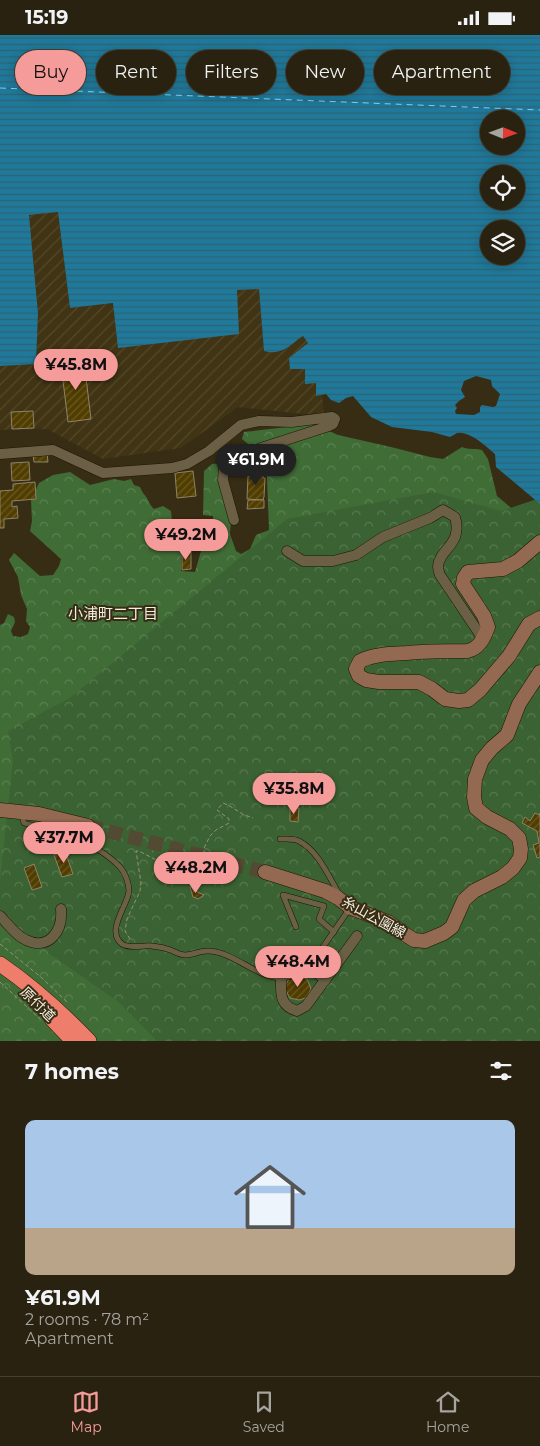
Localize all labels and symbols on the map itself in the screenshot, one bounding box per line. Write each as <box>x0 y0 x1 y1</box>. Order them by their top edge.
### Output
north arrow <box>480 110 525 155</box>
pin: ¥45.8M <box>35 349 117 391</box>
pin: ¥61.9M <box>215 443 297 486</box>
pin: ¥49.2M <box>145 519 227 561</box>
district label: 小浦町二丁目 <box>68 604 158 623</box>
pin: ¥35.8M <box>253 773 335 815</box>
pin: ¥37.7M <box>23 821 105 864</box>
pin: ¥48.2M <box>155 851 237 894</box>
street label: 糸山公園線 <box>339 892 409 942</box>
pin: ¥48.4M <box>257 945 339 988</box>
street label: 原付道 <box>17 983 59 1025</box>

